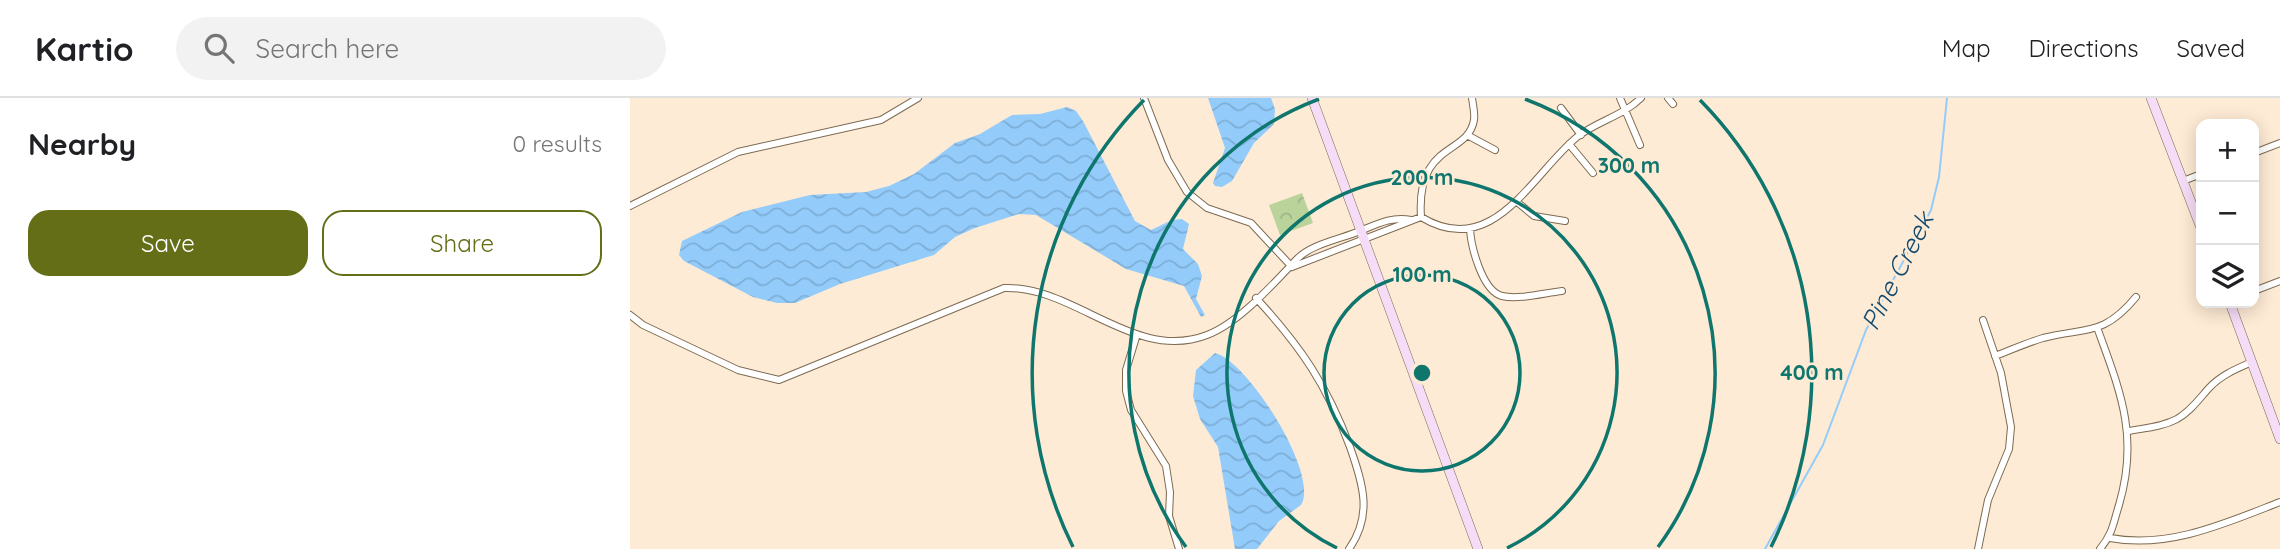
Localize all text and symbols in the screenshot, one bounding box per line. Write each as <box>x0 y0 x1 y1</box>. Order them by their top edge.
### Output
search box <box>176 17 666 80</box>
text: Kartio <box>35 28 134 69</box>
icon: search <box>200 29 238 67</box>
text: Search here <box>256 32 399 65</box>
text: Map <box>1942 33 1991 63</box>
text: Directions <box>2029 33 2139 63</box>
text: Saved <box>2177 33 2245 63</box>
map controls <box>2196 119 2259 308</box>
button: + <box>2196 119 2259 182</box>
text: Nearby <box>28 125 136 163</box>
text: 0 results <box>513 129 602 158</box>
text: 300 m <box>1598 152 1660 178</box>
text: 200 m <box>1391 164 1453 190</box>
button: − <box>2196 182 2259 245</box>
water label: Pine Creek <box>1853 205 1942 335</box>
button: Save <box>28 210 308 276</box>
button: Share <box>322 210 602 276</box>
button: layers <box>2196 245 2259 308</box>
text: 100 m <box>1392 261 1452 287</box>
text: 400 m <box>1780 359 1844 385</box>
centre of rings <box>1410 361 1434 385</box>

